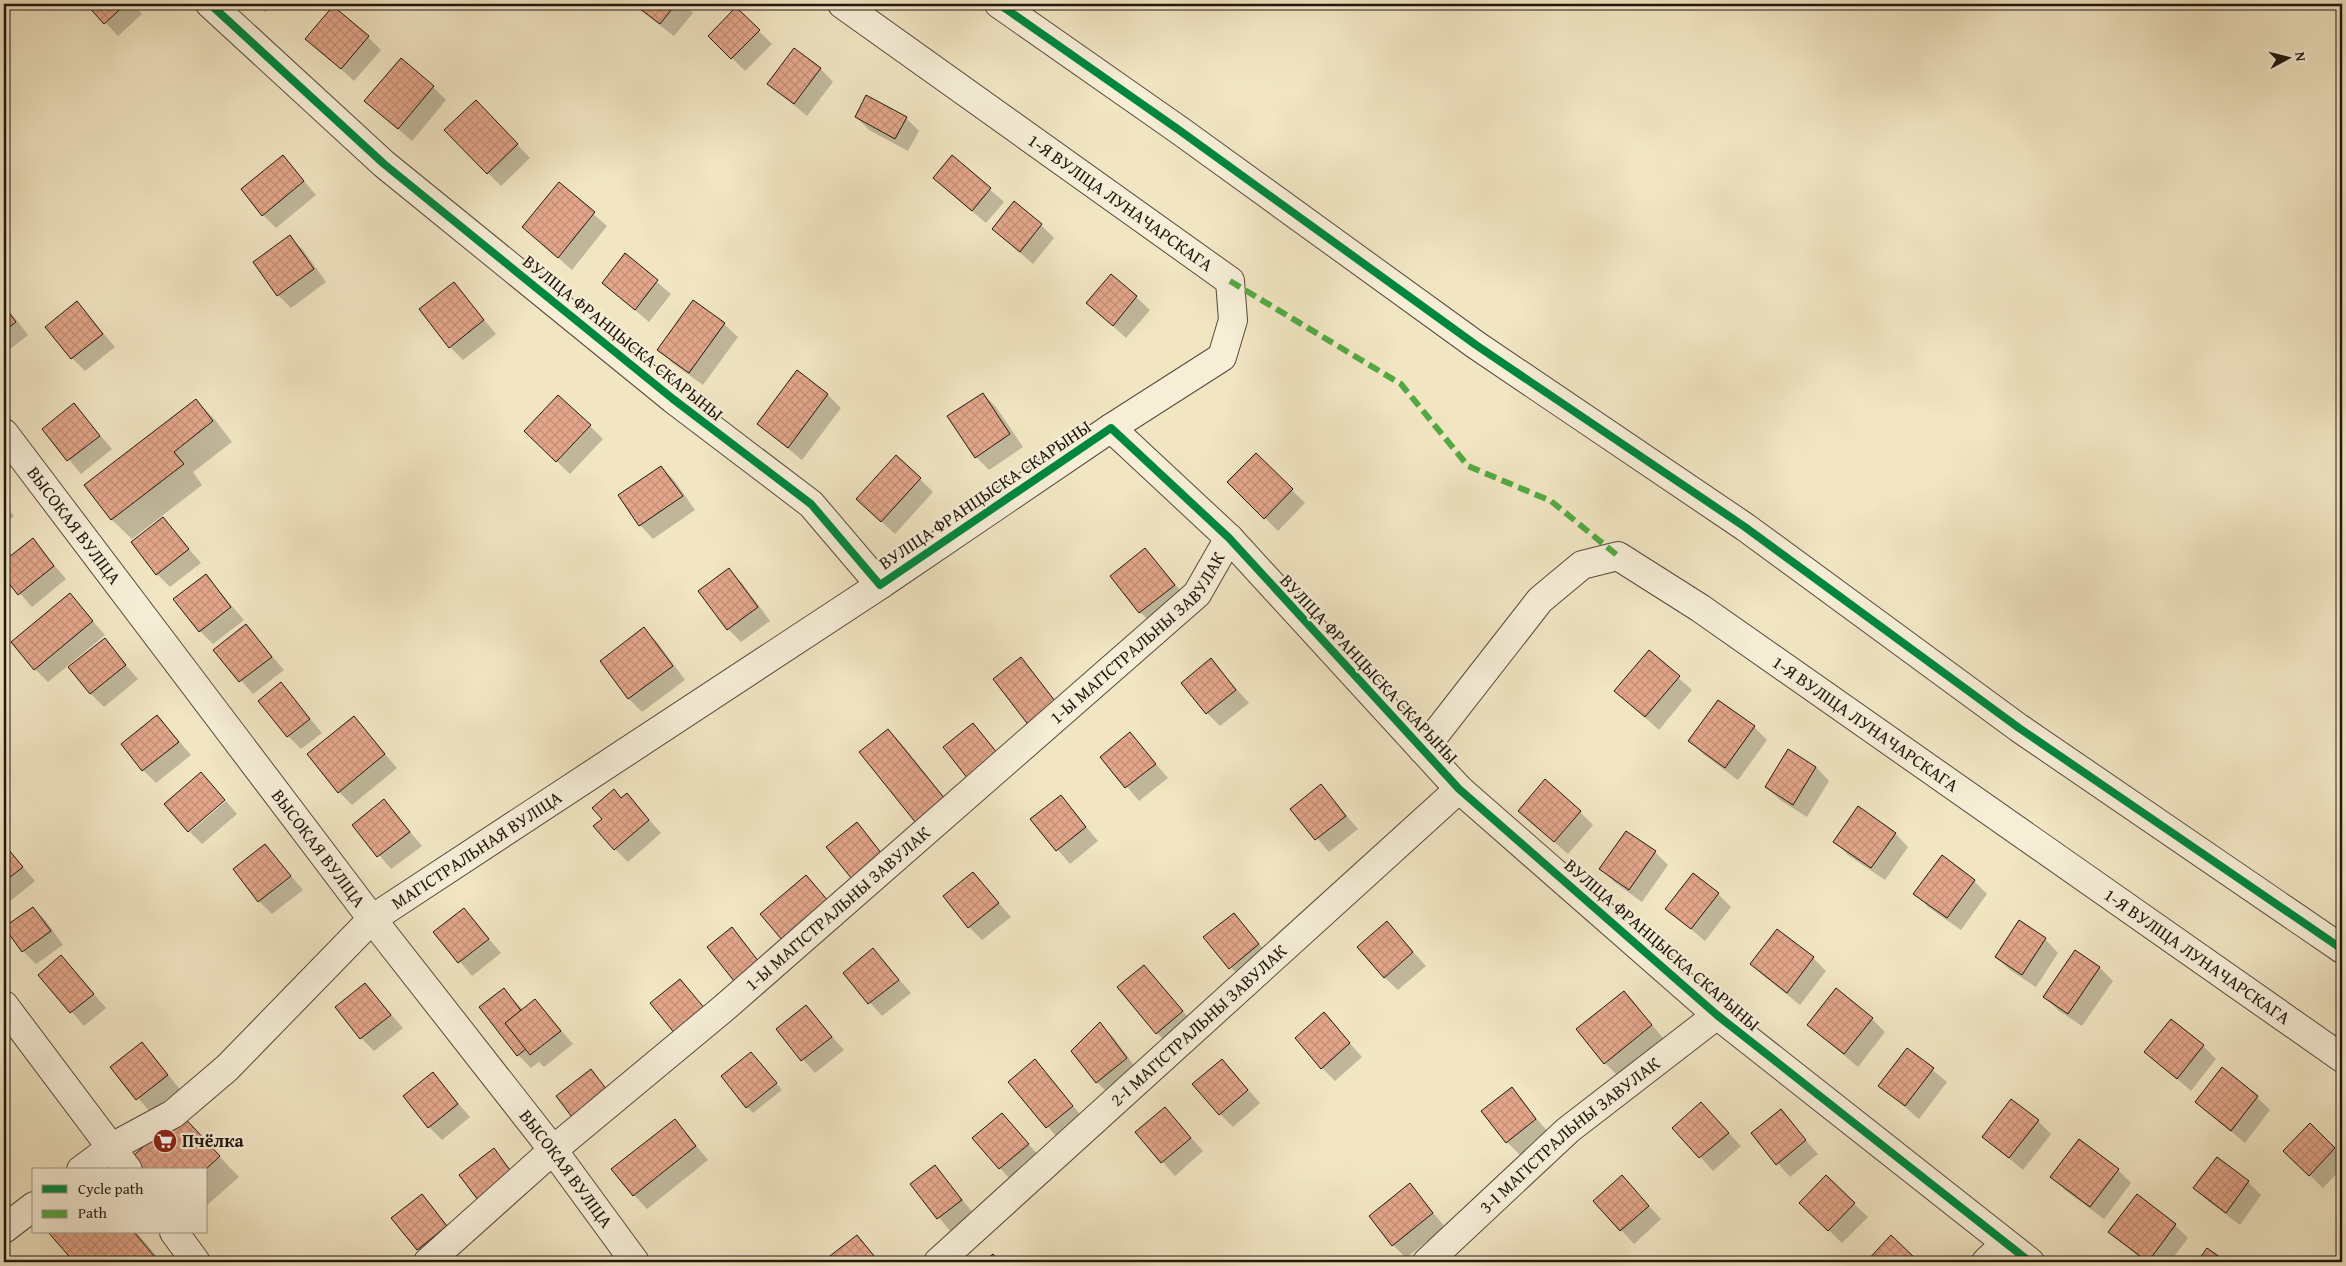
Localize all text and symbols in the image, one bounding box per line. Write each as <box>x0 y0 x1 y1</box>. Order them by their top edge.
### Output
north arrow <box>2264 32 2314 82</box>
text: N <box>2290 51 2311 63</box>
street label: 1-Я ВУЛІЦА ЛУНАЧАРСКАГА <box>1022 127 1219 278</box>
street label: ВУЛІЦА ФРАНЦЫСКА СКАРЫНЫ <box>517 248 730 427</box>
street label: ВУЛІЦА ФРАНЦЫСКА СКАРЫНЫ <box>873 413 1097 576</box>
street label: ВЫСОКАЯ ВУЛІЦА <box>21 460 128 590</box>
street label: 1-Ы МАГІСТРАЛЬНЫ ЗАВУЛАК <box>1043 547 1231 730</box>
street label: ВУЛІЦА ФРАНЦЫСКА СКАРЫНЫ <box>1274 568 1465 770</box>
street label: 1-Я ВУЛІЦА ЛУНАЧАРСКАГА <box>1767 649 1964 798</box>
street label: ВЫСОКАЯ ВУЛІЦА <box>265 783 373 913</box>
street label: МАГІСТРАЛЬНАЯ ВУЛІЦА <box>386 784 567 916</box>
street label: 1-Ы МАГІСТРАЛЬНЫ ЗАВУЛАК <box>738 819 936 997</box>
street label: ВУЛІЦА ФРАНЦЫСКА СКАРЫНЫ <box>1559 852 1766 1037</box>
street label: 1-Я ВУЛІЦА ЛУНАЧАРСКАГА <box>2098 881 2296 1031</box>
street label: 2-І МАГІСТРАЛЬНЫ ЗАВУЛАК <box>1104 938 1293 1112</box>
street label: 3-І МАГІСТРАЛЬНЫ ЗАВУЛАК <box>1473 1050 1665 1220</box>
street label: ВЫСОКАЯ ВУЛІЦА <box>513 1103 620 1234</box>
place label: Пчёлка <box>182 1127 244 1154</box>
supermarket icon: Пчёлка <box>152 1128 178 1154</box>
legend <box>32 1168 208 1234</box>
text: Cycle path <box>78 1178 144 1199</box>
text: Path <box>78 1202 107 1223</box>

